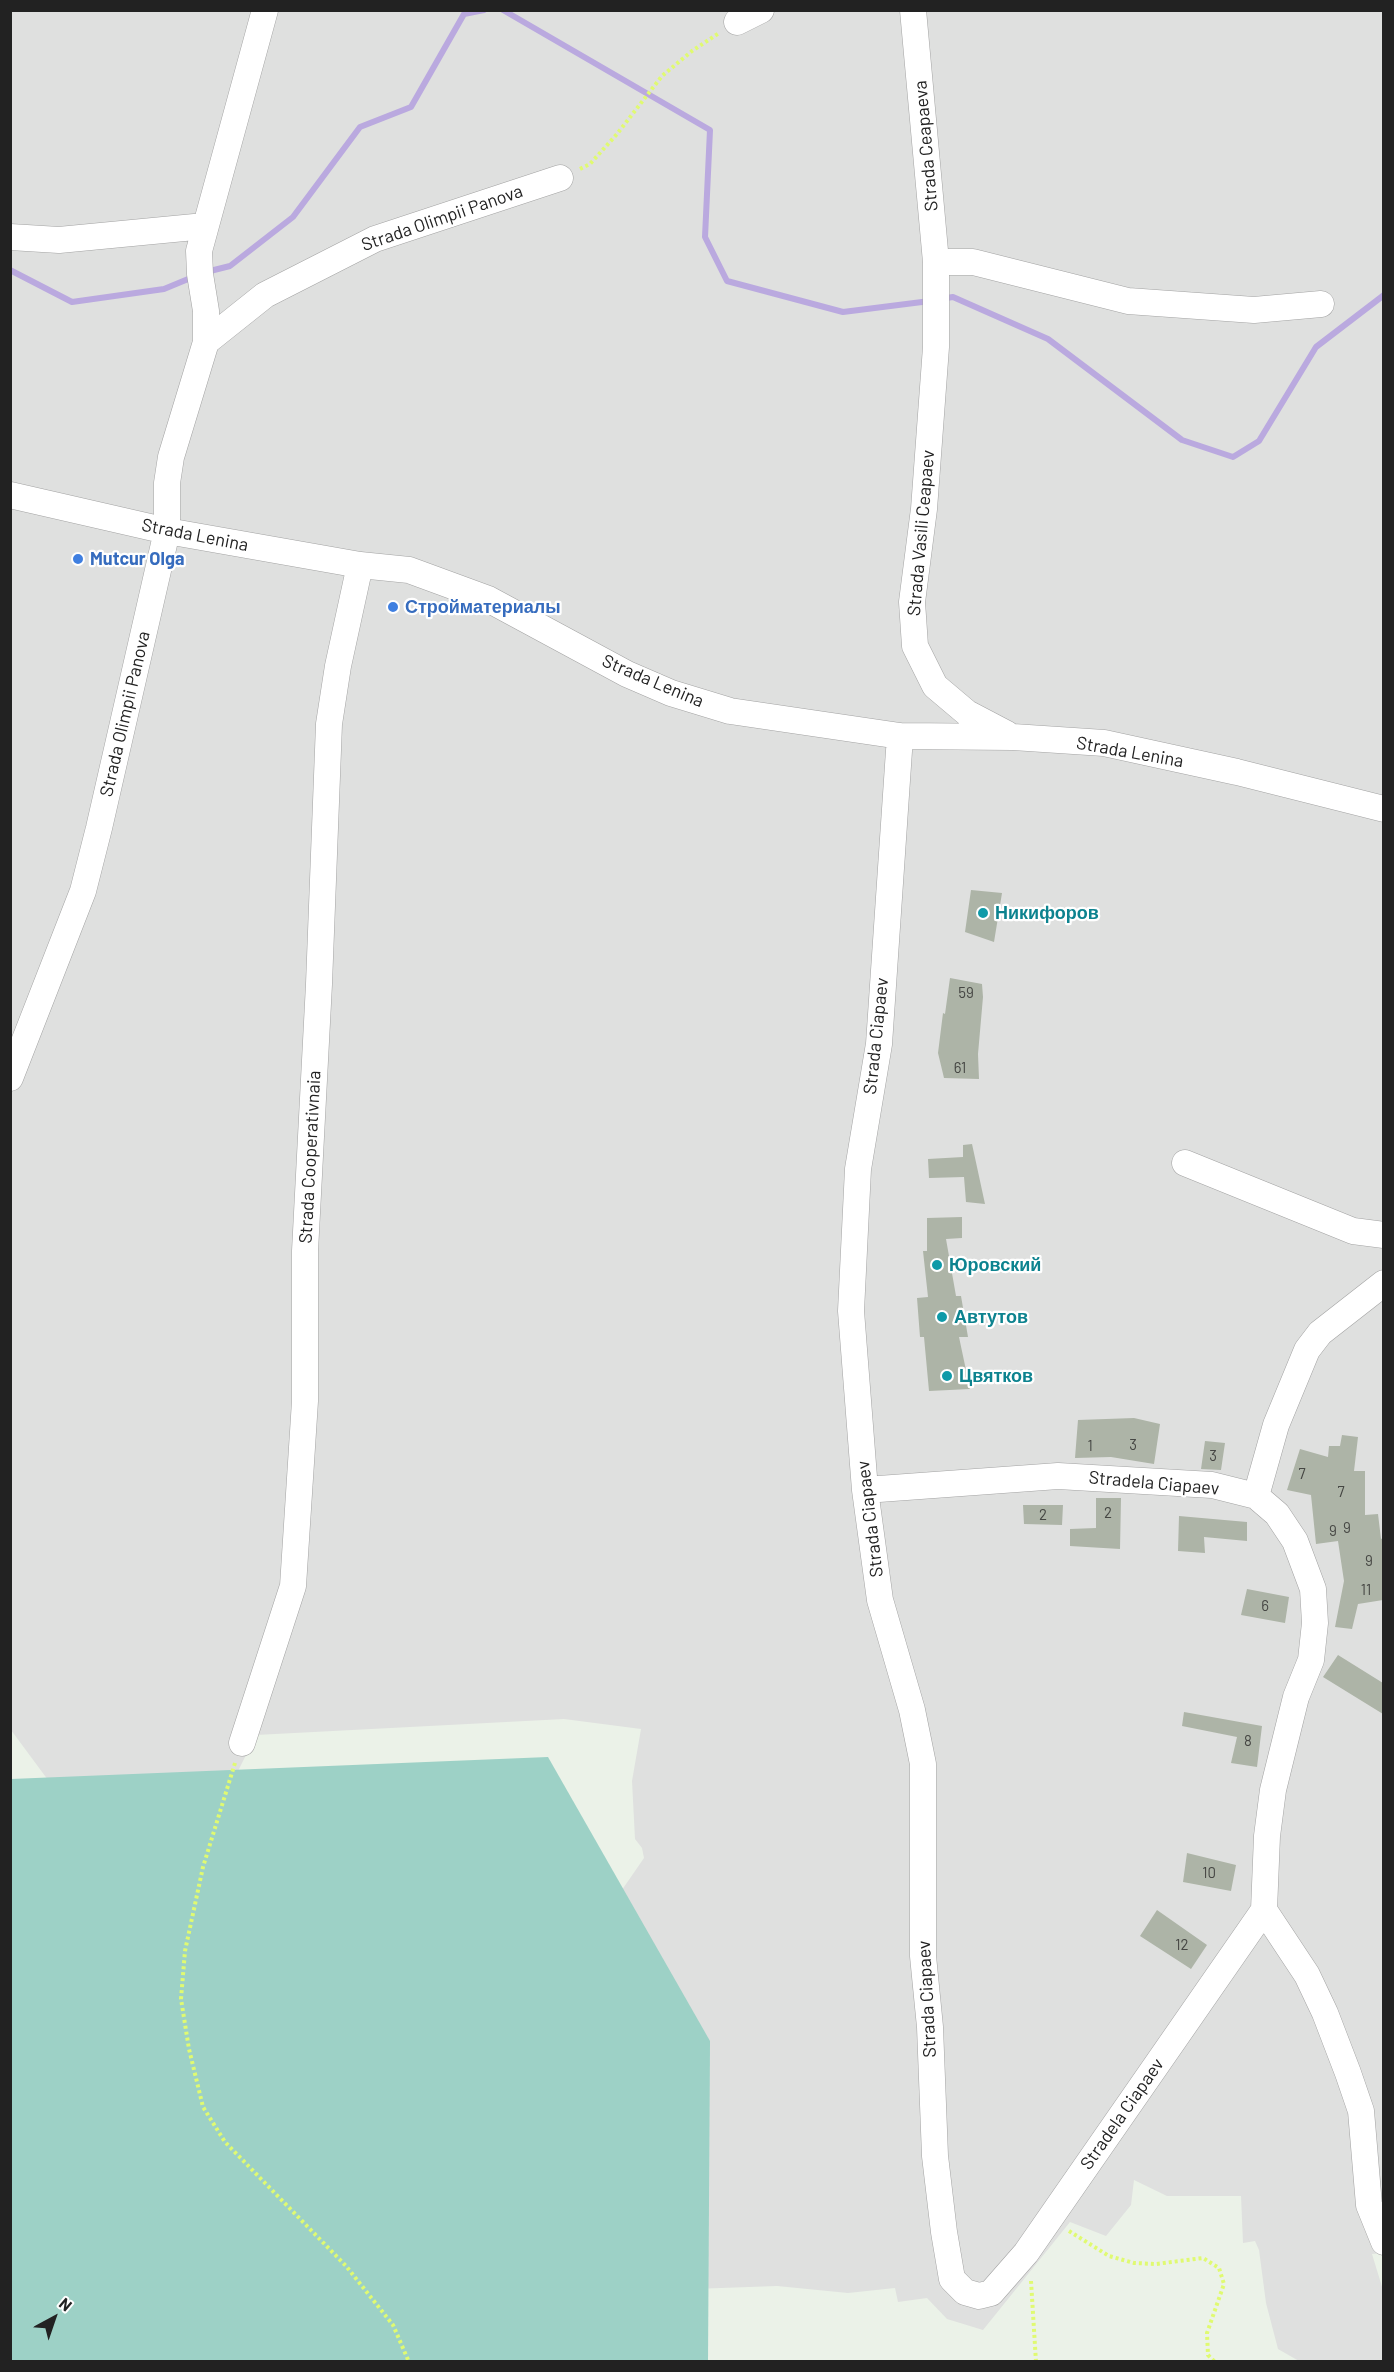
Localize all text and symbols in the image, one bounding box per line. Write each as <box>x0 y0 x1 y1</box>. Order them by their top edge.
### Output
street label: Strada Ceapaeva <box>910 80 942 212</box>
street label: Strada Olimpii Panova <box>358 180 526 256</box>
street label: Strada Vasili Ceapaev <box>903 449 939 617</box>
street label: Strada Lenina <box>140 514 250 556</box>
place label: Mutcur Olga <box>90 548 184 570</box>
marker: Mutcur Olga <box>71 552 85 566</box>
place label: Стройматериалы <box>405 596 561 618</box>
marker: Стройматериалы <box>386 600 400 614</box>
street label: Strada Olimpii Panova <box>95 629 155 799</box>
street label: Strada Lenina <box>599 650 707 712</box>
street label: Strada Lenina <box>1075 732 1185 772</box>
place label: Никифоров <box>995 902 1099 924</box>
marker: Никифоров <box>976 906 990 920</box>
street label: Strada Ciapaev <box>859 977 893 1095</box>
house number: 59 <box>958 984 974 1002</box>
house number: 61 <box>954 1059 966 1077</box>
street label: Strada Cooperativnaia <box>295 1070 325 1244</box>
place label: Юровский <box>949 1254 1041 1276</box>
marker: Юровский <box>930 1258 944 1272</box>
place label: Автутов <box>954 1306 1028 1328</box>
marker: Автутов <box>935 1310 949 1324</box>
place label: Цвятков <box>959 1365 1033 1387</box>
marker: Цвятков <box>940 1369 954 1383</box>
house number: 3 <box>1129 1436 1137 1454</box>
house number: 1 <box>1087 1437 1093 1455</box>
house number: 3 <box>1209 1447 1217 1465</box>
street label: Strada Ciapaev <box>852 1460 888 1578</box>
house number: 7 <box>1298 1465 1306 1483</box>
street label: Stradela Ciapaev <box>1088 1467 1220 1499</box>
house number: 7 <box>1337 1483 1345 1501</box>
house number: 2 <box>1104 1504 1112 1522</box>
house number: 2 <box>1039 1506 1047 1524</box>
house number: 9 <box>1343 1519 1351 1537</box>
house number: 9 <box>1329 1522 1337 1540</box>
house number: 9 <box>1365 1552 1373 1570</box>
house number: 11 <box>1361 1581 1371 1599</box>
house number: 6 <box>1261 1597 1269 1615</box>
house number: 8 <box>1244 1732 1252 1750</box>
house number: 10 <box>1202 1864 1216 1882</box>
house number: 12 <box>1175 1936 1189 1954</box>
street label: Strada Ciapaev <box>913 1940 941 2058</box>
street label: Stradela Ciapaev <box>1076 2054 1168 2174</box>
north arrow <box>24 2288 84 2348</box>
text: N <box>56 2293 76 2315</box>

